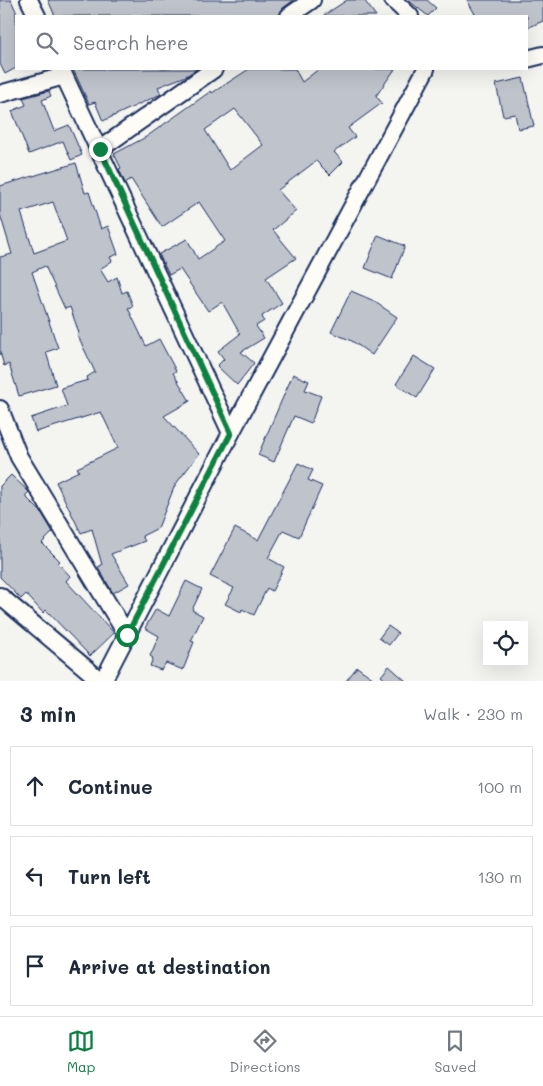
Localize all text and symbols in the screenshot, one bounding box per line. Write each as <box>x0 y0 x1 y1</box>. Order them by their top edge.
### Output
search box <box>15 15 528 70</box>
icon: search <box>33 29 61 57</box>
text: Search here <box>73 30 189 55</box>
route end <box>89 138 112 161</box>
map controls <box>483 621 528 666</box>
button: locate <box>483 621 528 666</box>
route start <box>116 624 139 647</box>
text: 3 min <box>20 700 76 727</box>
text: Walk · 230 m <box>423 703 523 724</box>
icon: ahead <box>21 772 49 800</box>
text: Continue <box>68 774 153 799</box>
text: 100 m <box>477 776 522 797</box>
icon: left <box>21 862 49 890</box>
text: Turn left <box>68 864 151 889</box>
text: 130 m <box>478 866 522 887</box>
icon: arrive <box>21 952 49 980</box>
text: Arrive at destination <box>68 954 271 979</box>
tab: Map <box>67 1027 95 1076</box>
tab: Directions <box>229 1027 301 1076</box>
tab: Saved <box>434 1027 476 1076</box>

